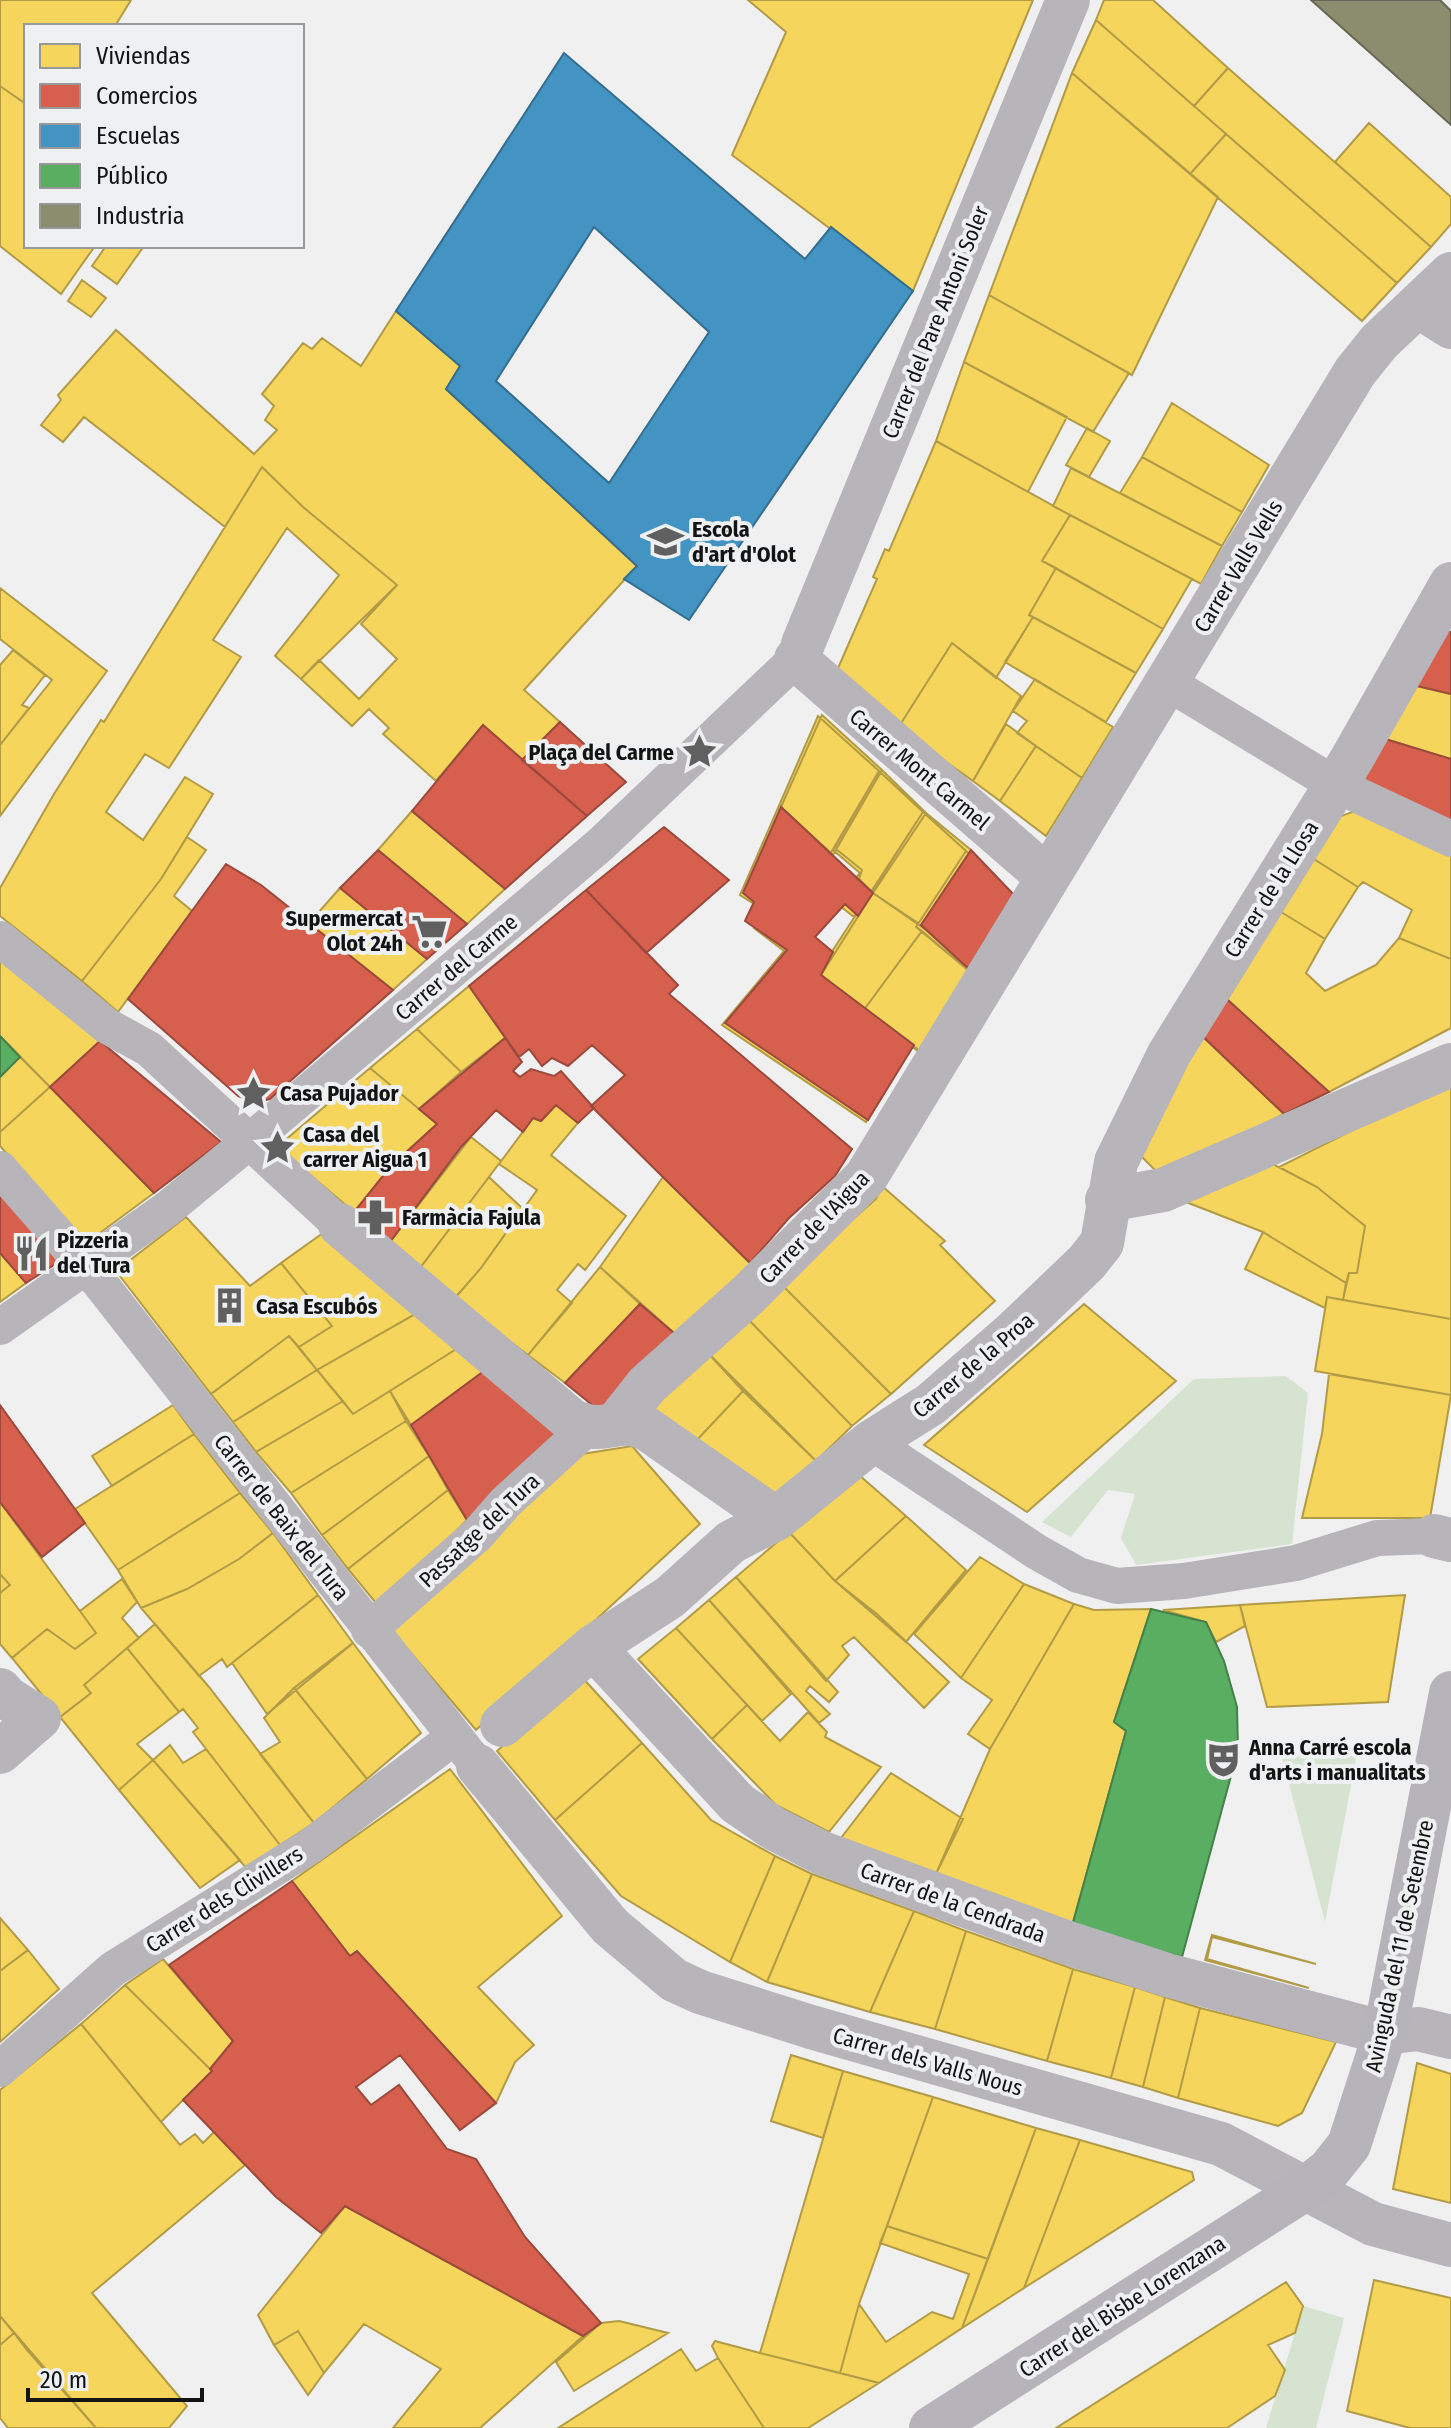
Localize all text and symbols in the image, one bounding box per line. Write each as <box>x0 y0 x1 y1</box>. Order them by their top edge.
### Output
legend <box>24 24 304 248</box>
text: Viviendas <box>96 42 190 70</box>
text: Comercios <box>96 82 198 110</box>
text: Escuelas <box>96 122 180 150</box>
text: Público <box>96 162 168 190</box>
text: Industria <box>96 202 185 230</box>
street label: Carrer del Pare Antoni Soler <box>876 202 995 443</box>
street label: Carrer Valls Vells <box>1188 495 1289 637</box>
place label: Escola d'art d'Olot <box>692 516 796 568</box>
school or university icon: Escola d'art d'Olot <box>647 523 685 561</box>
street label: Carrer Mont Carmel <box>844 703 995 836</box>
place icon: Plaça del Carme <box>681 733 719 771</box>
place label: Plaça del Carme <box>529 739 674 766</box>
street label: Carrer de la Llosa <box>1219 816 1324 963</box>
place label: Supermercat Olot 24h <box>286 905 403 957</box>
street label: Carrer del Carme <box>390 909 523 1026</box>
supermarket icon: Supermercat Olot 24h <box>410 912 448 950</box>
place icon: Casa Pujador <box>235 1074 273 1112</box>
place label: Casa Pujador <box>280 1080 399 1107</box>
place label: Casa del carrer Aigua 1 <box>303 1121 427 1173</box>
place icon: Casa del carrer Aigua 1 <box>258 1128 296 1166</box>
street label: Carrer de l'Aigua <box>754 1165 875 1290</box>
pharmacy icon: Farmàcia Fajula <box>357 1198 395 1236</box>
place label: Farmàcia Fajula <box>402 1204 541 1231</box>
place label: Pizzeria del Tura <box>57 1227 130 1279</box>
restaurant icon: Pizzeria del Tura <box>12 1234 50 1272</box>
building icon: Casa Escubós <box>211 1287 249 1325</box>
place label: Casa Escubós <box>256 1293 378 1320</box>
street label: Carrer de la Proa <box>907 1307 1039 1424</box>
street label: Carrer de Baix del Tura <box>208 1429 355 1606</box>
street label: Passatge del Tura <box>413 1468 545 1593</box>
place label: Anna Carré escola d'arts i manualitats <box>1248 1734 1426 1786</box>
theatre icon: Anna Carré escola d'arts i manualitats <box>1204 1741 1242 1779</box>
street label: Avinguda del 11 de Setembre <box>1360 1817 1439 2075</box>
street label: Carrer dels Clivillers <box>141 1840 308 1959</box>
street label: Carrer de la Cendrada <box>857 1856 1049 1949</box>
street label: Carrer dels Valls Nous <box>830 2021 1026 2101</box>
street label: Carrer del Bisbe Lorenzana <box>1014 2230 1230 2383</box>
scale bar <box>28 2352 202 2402</box>
text: 20 m <box>40 2366 87 2394</box>

